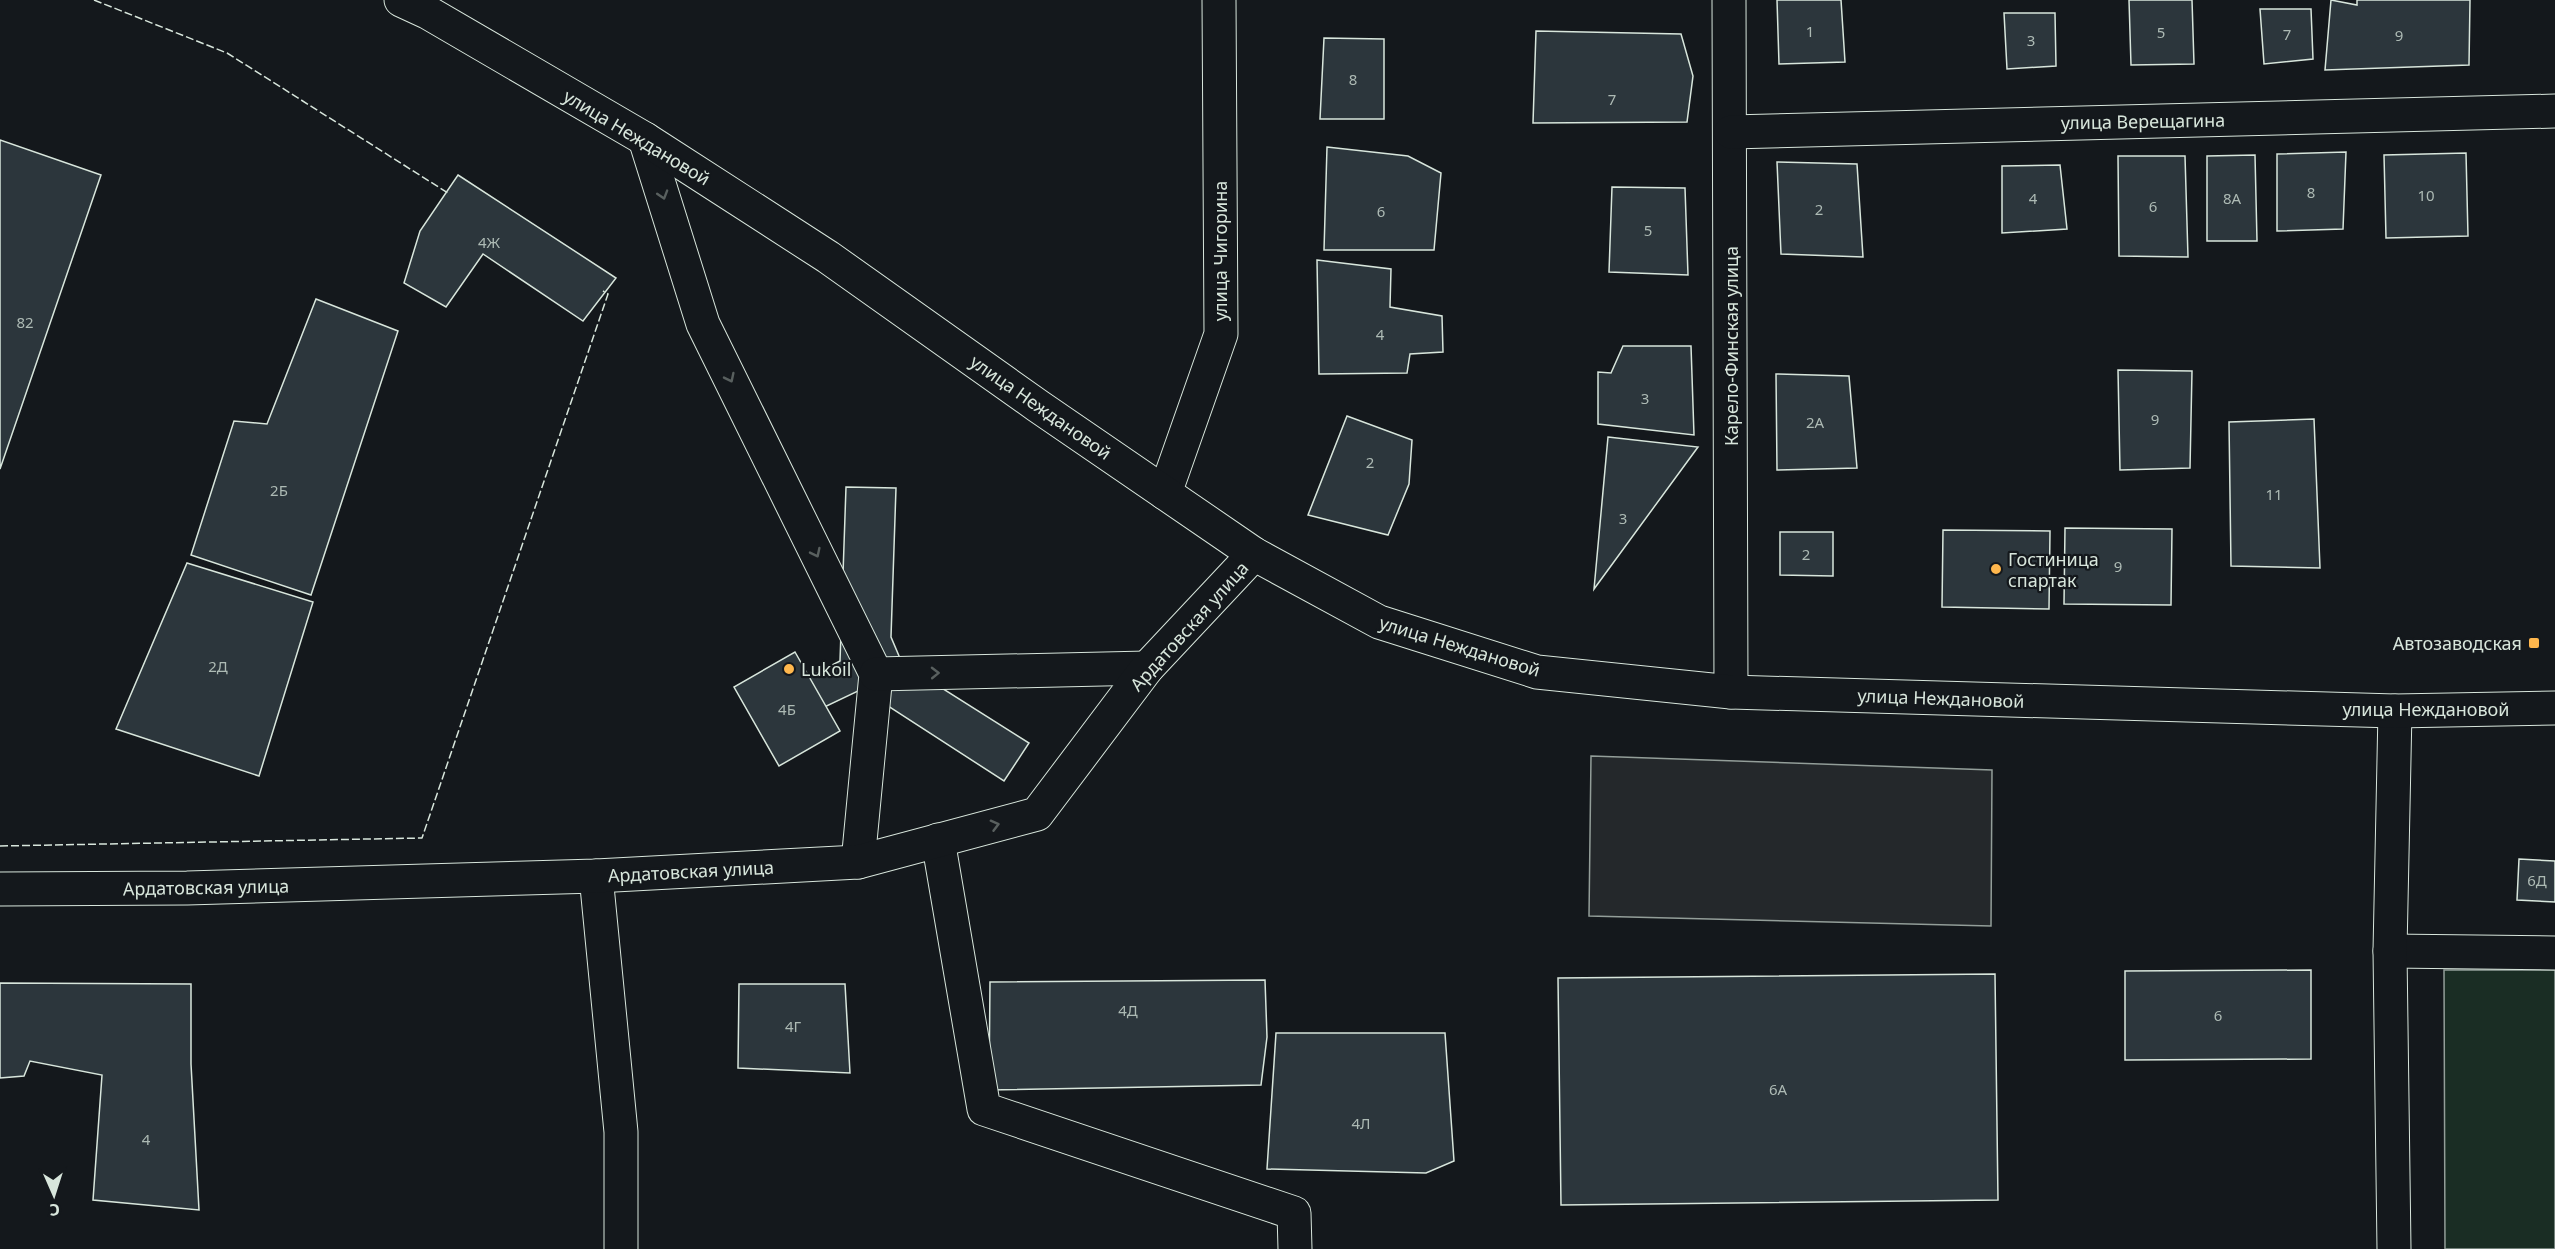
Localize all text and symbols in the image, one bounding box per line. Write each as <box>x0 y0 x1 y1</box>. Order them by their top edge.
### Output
house number: 1 <box>1806 21 1814 41</box>
house number: 5 <box>2157 22 2165 42</box>
house number: 7 <box>2283 24 2291 44</box>
house number: 9 <box>2395 25 2403 45</box>
house number: 3 <box>2027 30 2035 50</box>
house number: 8 <box>1349 69 1357 89</box>
street label: улица Неждановой <box>559 84 715 190</box>
house number: 7 <box>1608 89 1616 109</box>
street label: улица Верещагина <box>2061 108 2225 134</box>
street label: улица Чигорина <box>1208 181 1232 321</box>
house number: 8 <box>2307 182 2315 202</box>
house number: 10 <box>2417 185 2435 205</box>
house number: 4 <box>2029 188 2038 208</box>
house number: 8А <box>2223 188 2242 208</box>
one-way arrow <box>656 189 668 200</box>
house number: 6 <box>2149 196 2157 216</box>
house number: 2 <box>1815 199 1823 219</box>
house number: 6 <box>1377 201 1385 221</box>
house number: 5 <box>1644 220 1652 240</box>
house number: 4Ж <box>478 232 501 252</box>
street label: Карело-Финская улица <box>1719 246 1743 446</box>
house number: 82 <box>16 312 34 332</box>
house number: 4 <box>1376 324 1385 344</box>
street label: улица Неждановой <box>966 349 1116 465</box>
one-way arrow <box>723 371 734 382</box>
house number: 3 <box>1641 388 1649 408</box>
house number: 9 <box>2151 409 2159 429</box>
house number: 2А <box>1806 412 1825 432</box>
house number: 2 <box>1366 452 1374 472</box>
house number: 2Б <box>270 480 288 500</box>
house number: 11 <box>2265 484 2283 504</box>
house number: 3 <box>1619 508 1627 528</box>
house number: 2 <box>1802 544 1810 564</box>
one-way arrow <box>809 546 821 557</box>
place label: Гостиница спартак <box>2008 547 2099 592</box>
street label: Ардатовская улица <box>1124 556 1254 696</box>
house number: 9 <box>2114 556 2122 576</box>
marker: Гостиница спартак <box>1989 562 2003 576</box>
street label: улица Неждановой <box>1377 610 1543 682</box>
place label: Автозаводская <box>2393 631 2522 655</box>
marker: Автозаводская <box>2527 636 2541 650</box>
house number: 2Д <box>208 656 228 676</box>
place label: Lukoil <box>801 657 851 681</box>
marker: Lukoil <box>782 662 796 676</box>
one-way arrow <box>930 667 939 679</box>
street label: улица Неждановой <box>1857 683 2025 713</box>
street label: улица Неждановой <box>2342 697 2510 721</box>
house number: 4Б <box>778 699 796 719</box>
one-way arrow <box>989 820 999 833</box>
street label: Ардатовская улица <box>607 855 775 887</box>
house number: 6Д <box>2527 870 2547 890</box>
street label: Ардатовская улица <box>123 874 289 900</box>
house number: 4Д <box>1118 1000 1138 1020</box>
house number: 6 <box>2214 1005 2222 1025</box>
house number: 4Г <box>785 1016 801 1036</box>
house number: 6А <box>1769 1079 1788 1099</box>
house number: 4Л <box>1351 1113 1371 1133</box>
house number: 4 <box>142 1129 151 1149</box>
north arrow <box>24 1165 84 1225</box>
text: С <box>49 1199 61 1221</box>

